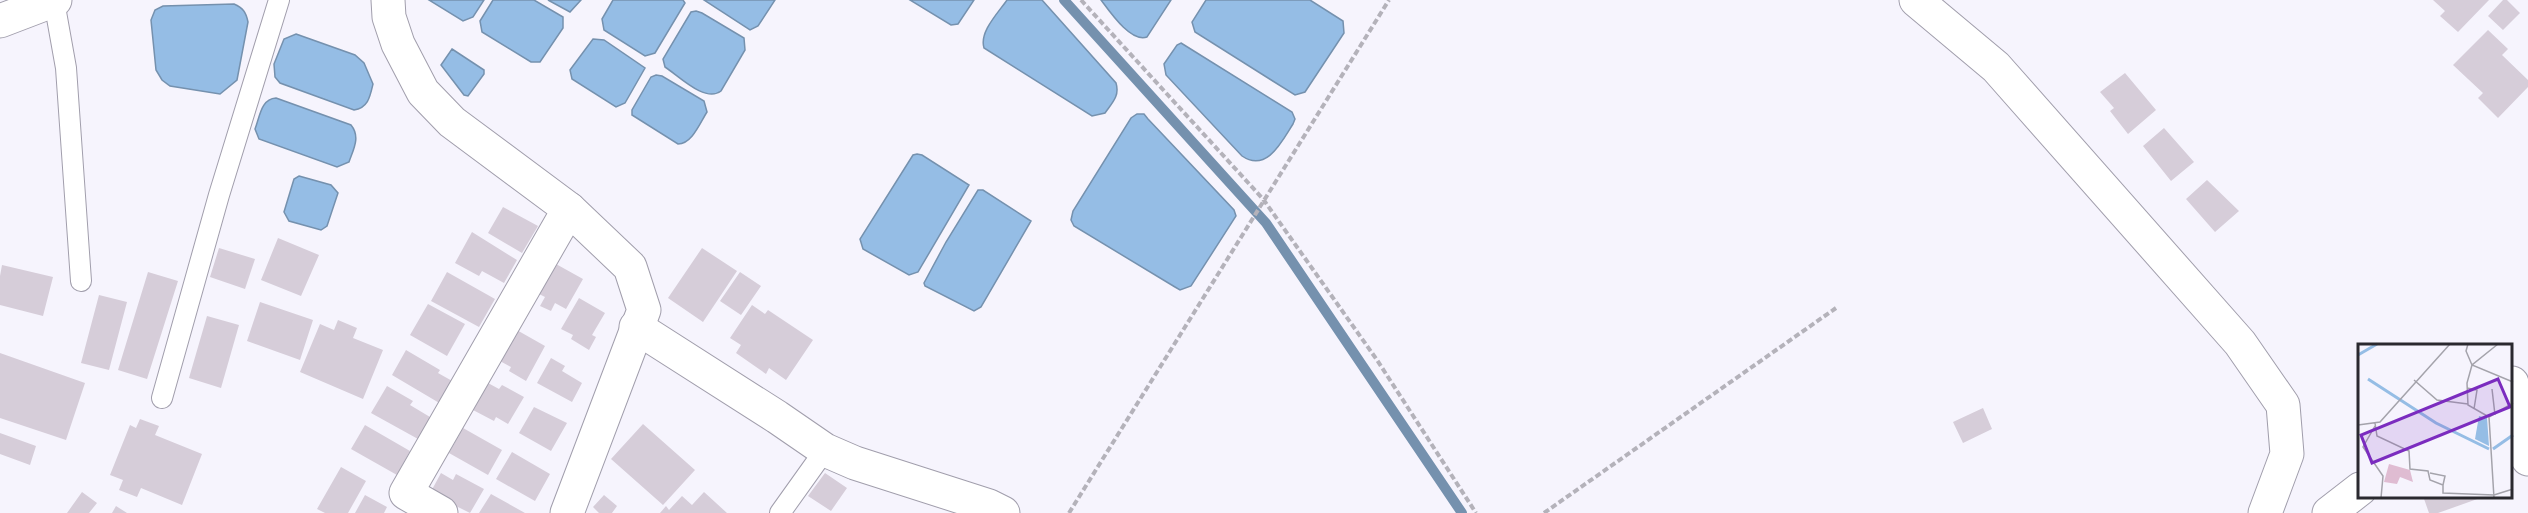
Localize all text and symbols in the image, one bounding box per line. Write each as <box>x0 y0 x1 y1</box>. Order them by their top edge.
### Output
inset map <box>2358 344 2513 498</box>

